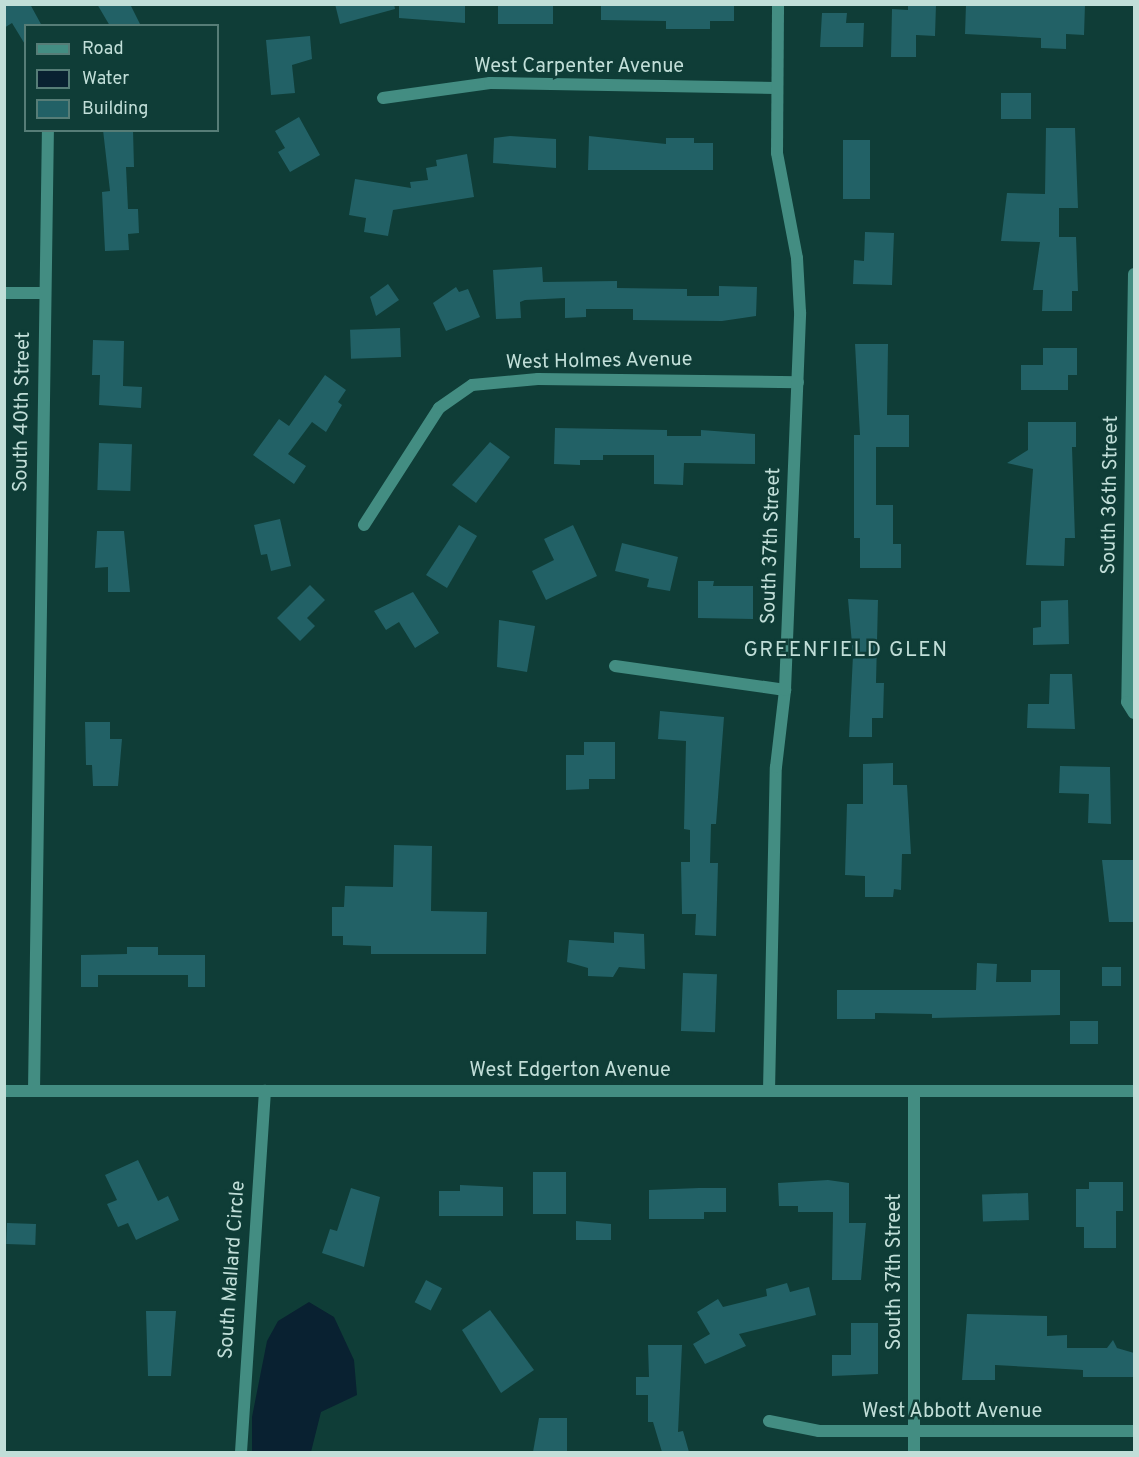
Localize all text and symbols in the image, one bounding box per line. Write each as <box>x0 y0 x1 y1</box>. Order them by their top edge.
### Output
legend <box>24 24 219 132</box>
text: Road <box>82 38 124 61</box>
street label: West Carpenter Avenue <box>474 55 684 79</box>
text: Water <box>82 68 129 91</box>
text: Building <box>82 98 148 121</box>
street label: South 40th Street <box>10 332 36 492</box>
street label: West Holmes Avenue <box>505 348 693 376</box>
street label: South 36th Street <box>1098 415 1124 575</box>
street label: South 37th Street <box>757 467 787 625</box>
district label: GREENFIELD GLEN <box>743 638 949 664</box>
street label: West Edgerton Avenue <box>469 1059 671 1083</box>
street label: South Mallard Circle <box>215 1180 251 1360</box>
street label: South 37th Street <box>883 1193 907 1351</box>
street label: West Abbott Avenue <box>861 1400 1043 1424</box>

